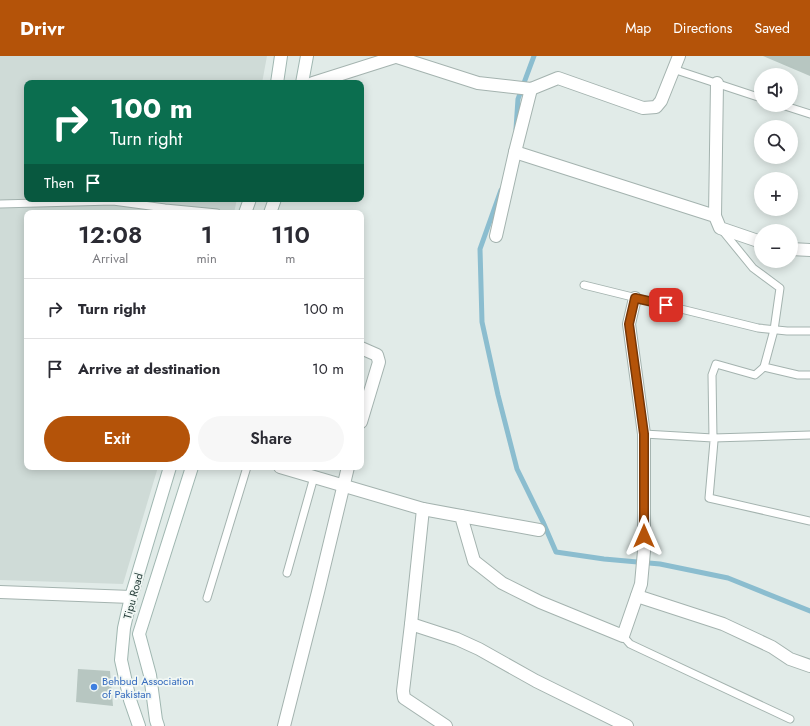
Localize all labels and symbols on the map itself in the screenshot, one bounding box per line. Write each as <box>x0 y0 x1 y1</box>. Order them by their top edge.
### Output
pin <box>649 288 683 322</box>
position arrow <box>623 515 665 557</box>
street label: Tipu Road <box>119 571 147 621</box>
place label: Behbud Association of Pakistan <box>102 673 194 702</box>
marker: Behbud Association of Pakistan <box>89 682 99 692</box>

